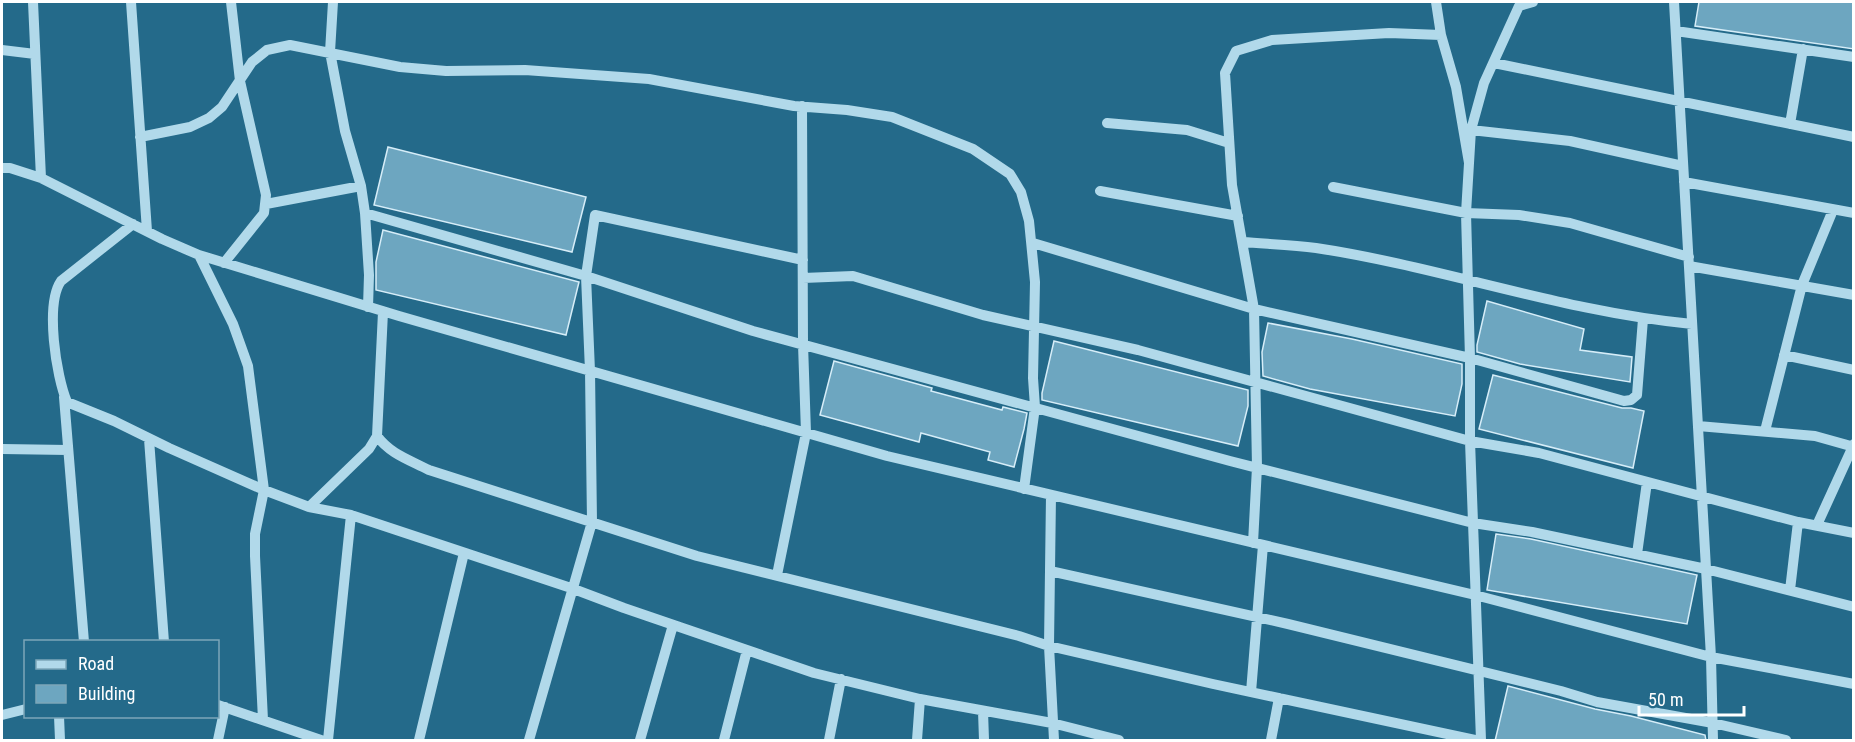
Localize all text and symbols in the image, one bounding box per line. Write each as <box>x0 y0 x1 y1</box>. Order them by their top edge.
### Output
legend <box>24 640 219 718</box>
text: Road <box>78 653 114 674</box>
scale bar <box>1639 679 1744 717</box>
text: Building <box>78 683 135 704</box>
text: 50 m <box>1648 689 1683 710</box>

